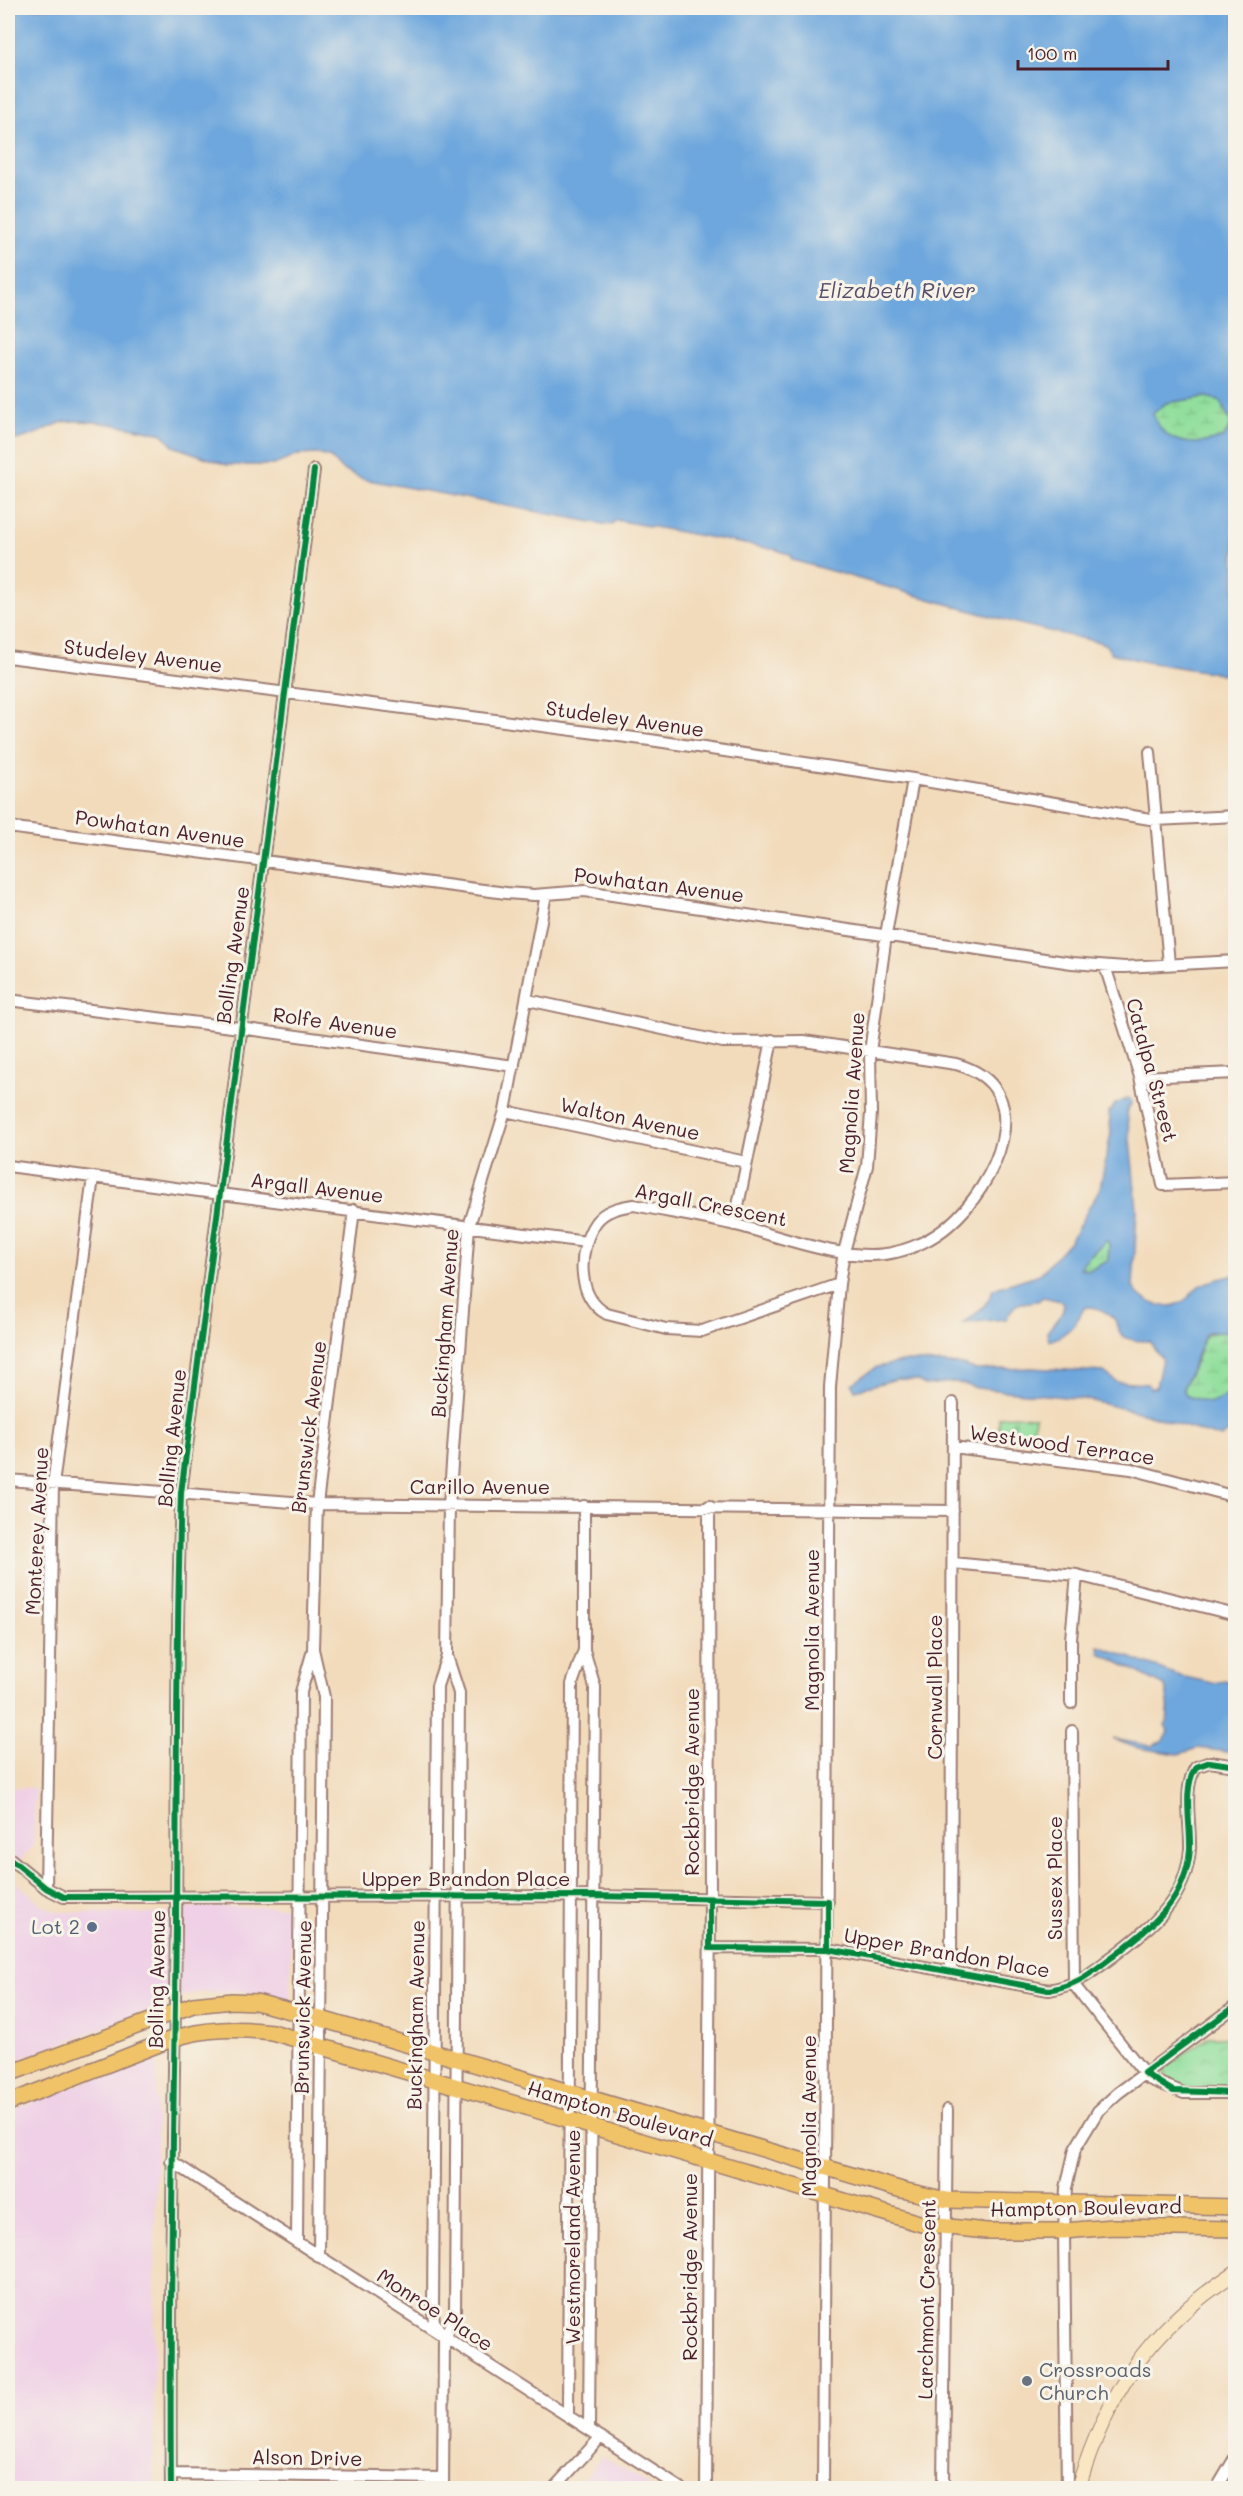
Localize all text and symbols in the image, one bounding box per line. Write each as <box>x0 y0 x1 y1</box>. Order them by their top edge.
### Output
scale bar <box>1018 33 1168 71</box>
text: 100 m <box>1027 41 1077 65</box>
water label: Elizabeth River <box>818 276 976 303</box>
street label: Studeley Avenue <box>62 632 224 678</box>
street label: Studeley Avenue <box>544 694 706 742</box>
street label: Powhatan Avenue <box>74 803 247 853</box>
street label: Powhatan Avenue <box>573 861 746 907</box>
street label: Bolling Avenue <box>209 884 255 1025</box>
street label: Catalpa Street <box>1121 995 1185 1145</box>
street label: Rolfe Avenue <box>271 1000 399 1044</box>
street label: Magnolia Avenue <box>832 1011 870 1175</box>
street label: Walton Avenue <box>558 1091 703 1146</box>
street label: Argall Avenue <box>249 1166 385 1208</box>
street label: Argall Crescent <box>633 1176 790 1232</box>
street label: Buckingham Avenue <box>424 1227 464 1419</box>
street label: Brunswick Avenue <box>285 1339 332 1515</box>
street label: Bolling Avenue <box>151 1368 191 1508</box>
street label: Westwood Terrace <box>968 1418 1157 1470</box>
street label: Monterey Avenue <box>19 1446 53 1616</box>
street label: Carillo Avenue <box>410 1473 550 1499</box>
street label: Magnolia Avenue <box>798 1549 824 1711</box>
street label: Cornwall Place <box>921 1614 947 1760</box>
street label: Rockbridge Avenue <box>678 1688 704 1876</box>
street label: Sussex Place <box>1041 1816 1067 1940</box>
street label: Upper Brandon Place <box>362 1865 570 1891</box>
street label: Bolling Avenue <box>142 1909 170 2049</box>
place label: Lot 2 <box>31 1913 80 1939</box>
marker: Lot 2 <box>85 1920 99 1934</box>
street label: Brunswick Avenue <box>287 1920 317 2094</box>
street label: Buckingham Avenue <box>400 1920 430 2110</box>
street label: Upper Brandon Place <box>842 1921 1052 1983</box>
street label: Magnolia Avenue <box>795 2035 821 2197</box>
street label: Hampton Boulevard <box>525 2074 716 2152</box>
street label: Westmoreland Avenue <box>559 2129 585 2345</box>
street label: Rockbridge Avenue <box>676 2173 702 2361</box>
street label: Hampton Boulevard <box>990 2192 1182 2222</box>
street label: Larchmont Crescent <box>911 2198 941 2399</box>
street label: Monroe Place <box>373 2262 499 2356</box>
place label: Crossroads Church <box>1039 2356 1151 2405</box>
marker: Crossroads Church <box>1020 2374 1034 2388</box>
street label: Alson Drive <box>251 2443 363 2471</box>

